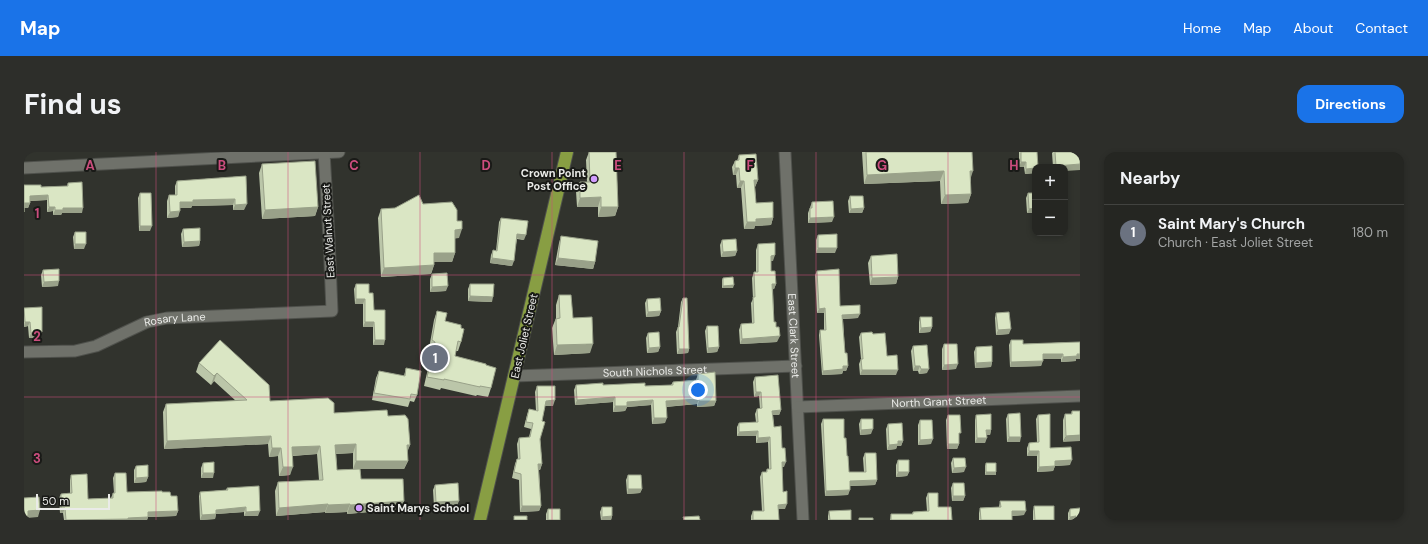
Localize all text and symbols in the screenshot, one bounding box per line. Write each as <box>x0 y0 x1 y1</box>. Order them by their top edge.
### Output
text: Map <box>20 16 60 41</box>
text: Home <box>1183 19 1221 37</box>
text: Map <box>1243 19 1271 37</box>
text: About <box>1293 19 1333 37</box>
text: Contact <box>1355 19 1408 37</box>
button: Directions <box>1297 85 1404 123</box>
text: Find us <box>24 86 122 123</box>
text: A <box>85 157 95 174</box>
text: B <box>218 157 226 174</box>
text: C <box>349 157 359 174</box>
text: D <box>481 157 491 174</box>
text: E <box>614 157 622 174</box>
text: F <box>746 157 754 174</box>
text: G <box>877 157 887 174</box>
text: H <box>1009 157 1019 174</box>
map controls <box>1032 164 1068 236</box>
button: + <box>1032 164 1068 200</box>
place label: Crown Point Post Office <box>521 166 586 193</box>
text: Nearby <box>1120 167 1180 189</box>
marker: Crown Point Post Office <box>589 174 599 184</box>
street label: East Walnut Street <box>319 184 337 278</box>
button: − <box>1032 200 1068 236</box>
text: 1 <box>35 205 39 222</box>
text: Saint Mary's Church <box>1158 214 1305 234</box>
text: 1 <box>1131 224 1135 241</box>
text: 180 m <box>1352 224 1388 241</box>
text: Church · East Joliet Street <box>1158 234 1313 251</box>
street label: East Joliet Street <box>507 292 541 380</box>
street label: East Clark Street <box>785 293 803 378</box>
street label: Rosary Lane <box>143 309 206 329</box>
text: 2 <box>33 328 41 345</box>
pin: 1 <box>422 343 448 373</box>
street label: South Nichols Street <box>603 362 707 380</box>
your location <box>688 380 708 400</box>
street label: North Grant Street <box>891 393 987 410</box>
text: 3 <box>33 450 41 467</box>
scale bar <box>36 492 110 511</box>
text: 50 m <box>42 494 69 508</box>
place label: Saint Marys School <box>367 501 469 515</box>
marker: Saint Marys School <box>354 503 364 513</box>

